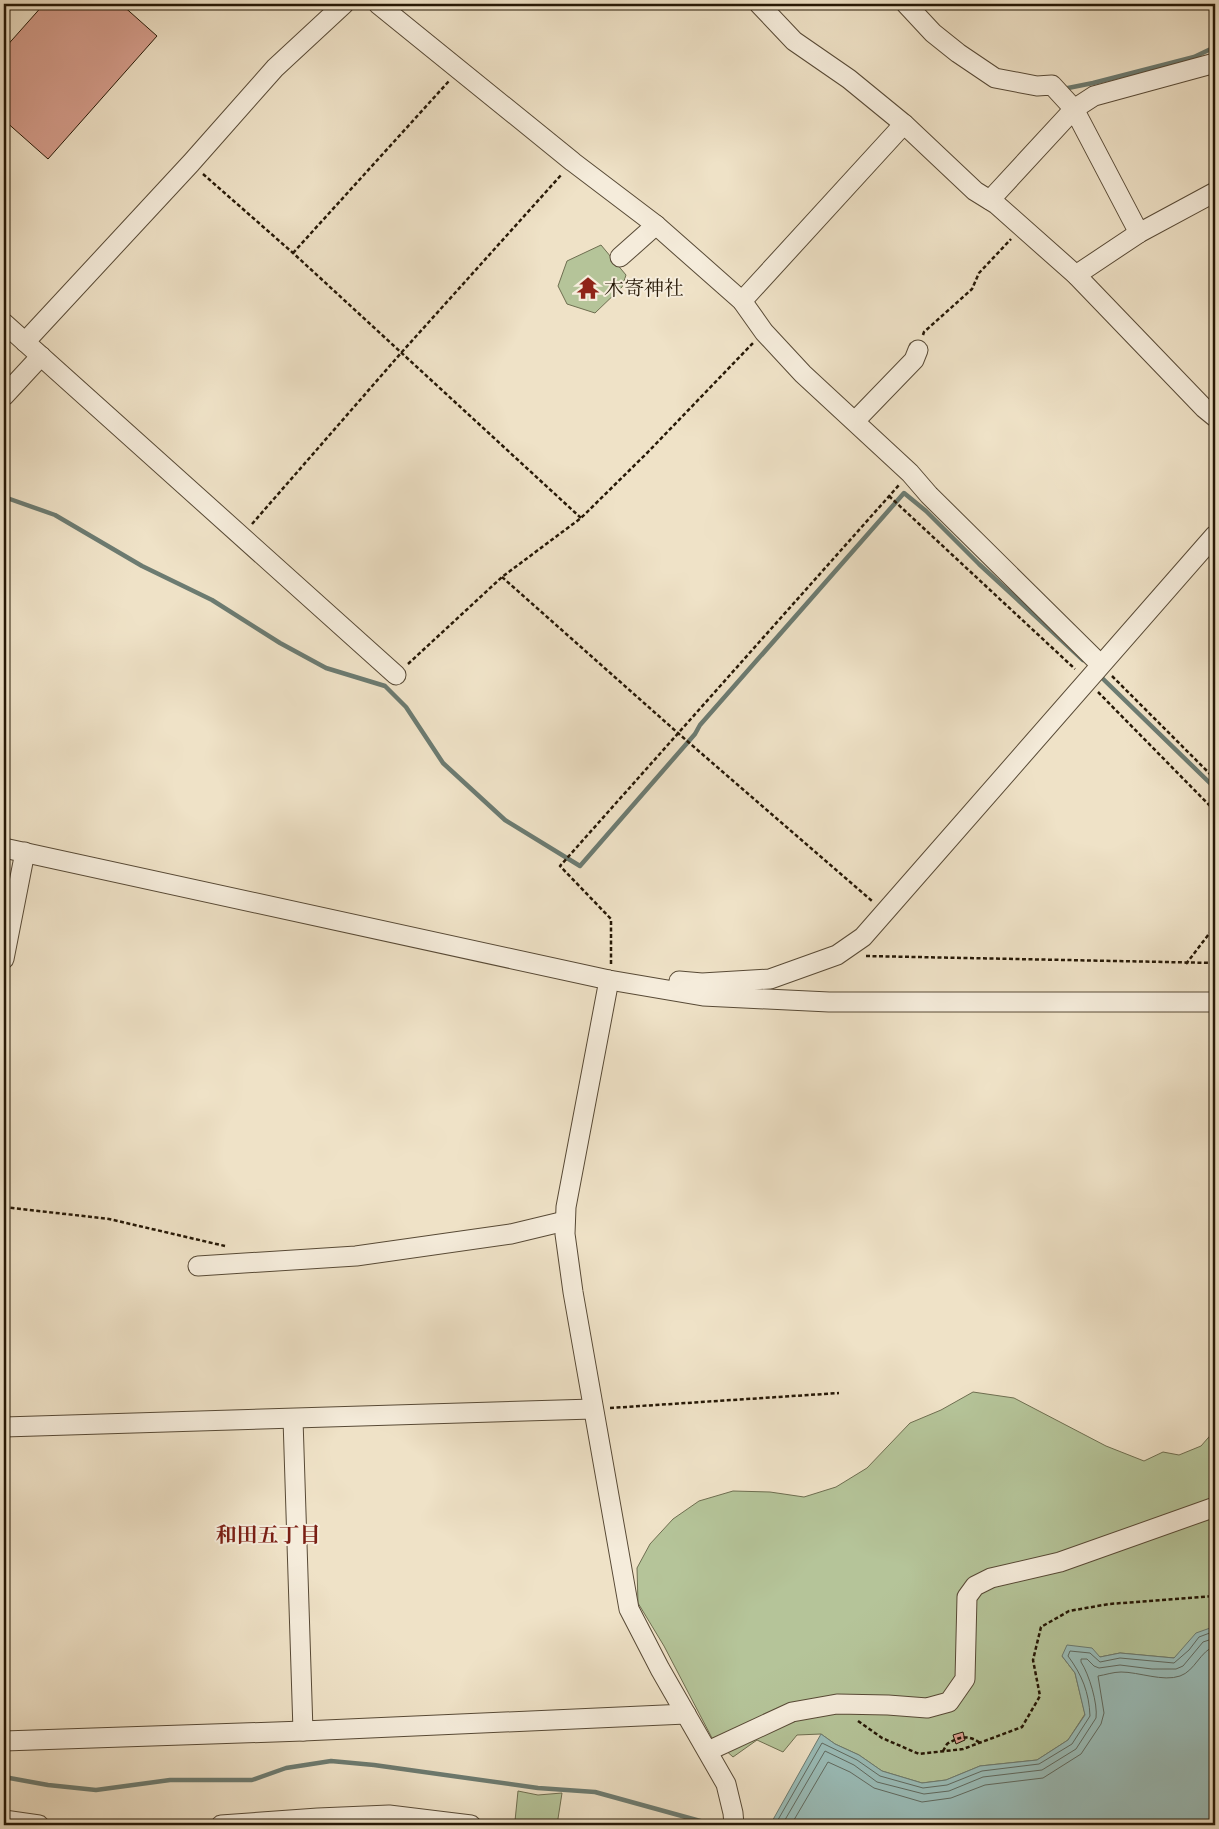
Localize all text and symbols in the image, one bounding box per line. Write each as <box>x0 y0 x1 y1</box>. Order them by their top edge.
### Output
temple icon: 木寄神社 <box>575 275 601 301</box>
place label: 木寄神社 <box>604 277 684 302</box>
district label: 和田五丁目 <box>216 1523 321 1550</box>

